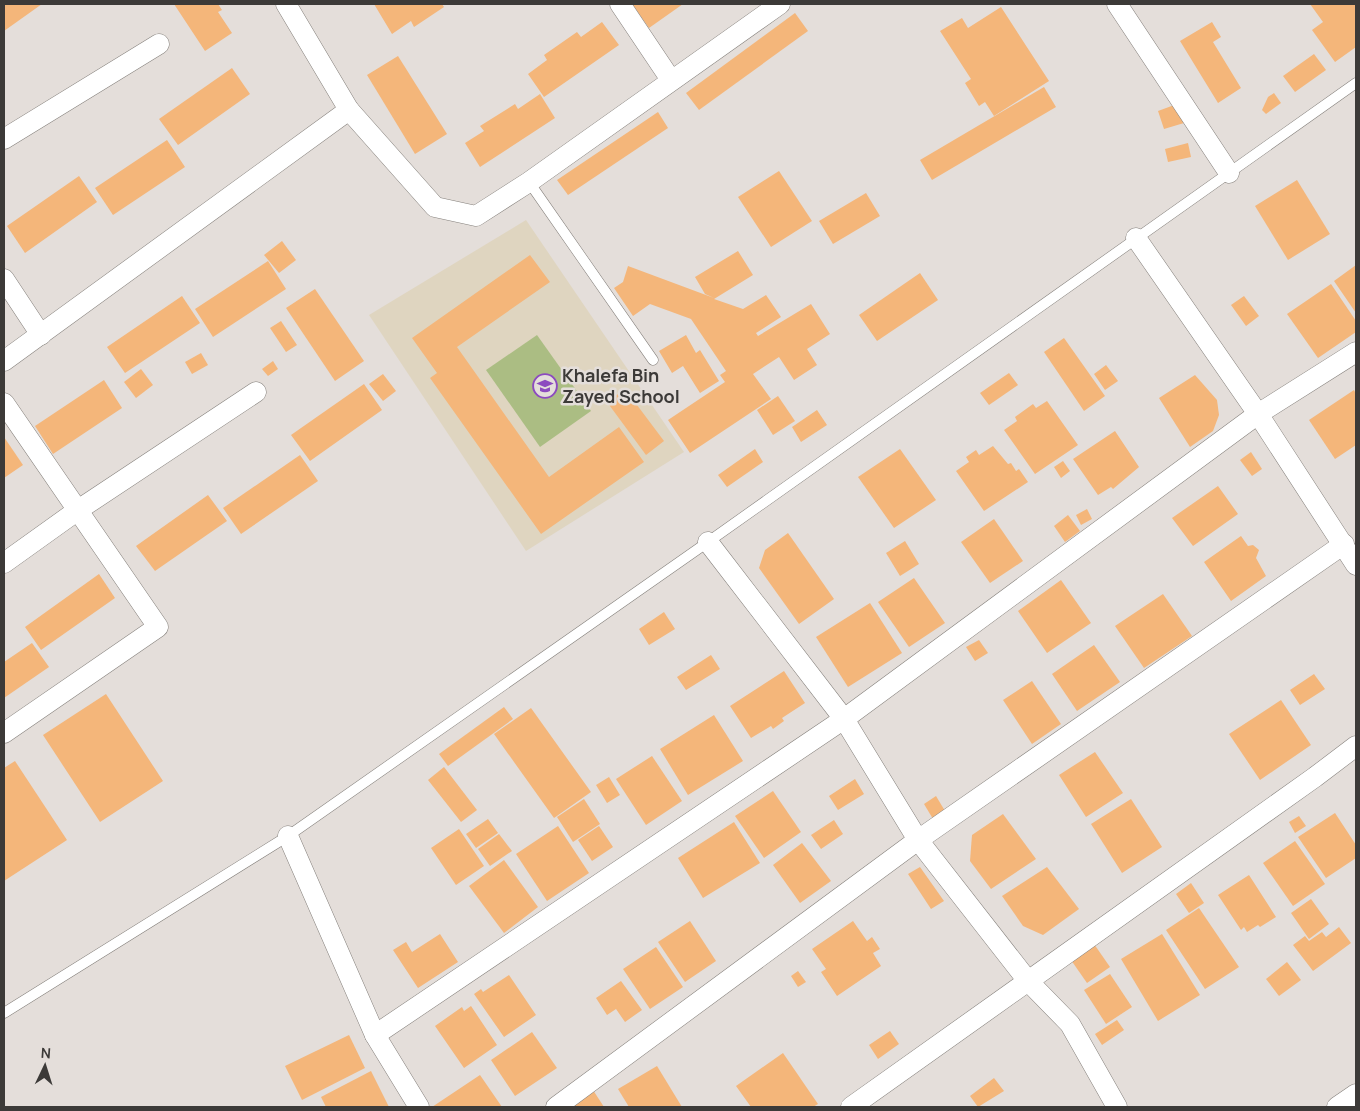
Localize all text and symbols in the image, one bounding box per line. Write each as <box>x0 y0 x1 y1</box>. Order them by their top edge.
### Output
place label: Khalefa Bin Zayed School <box>562 363 680 408</box>
school or university icon: Khalefa Bin Zayed School <box>532 373 558 399</box>
north arrow <box>20 1041 70 1091</box>
text: N <box>40 1043 52 1062</box>

